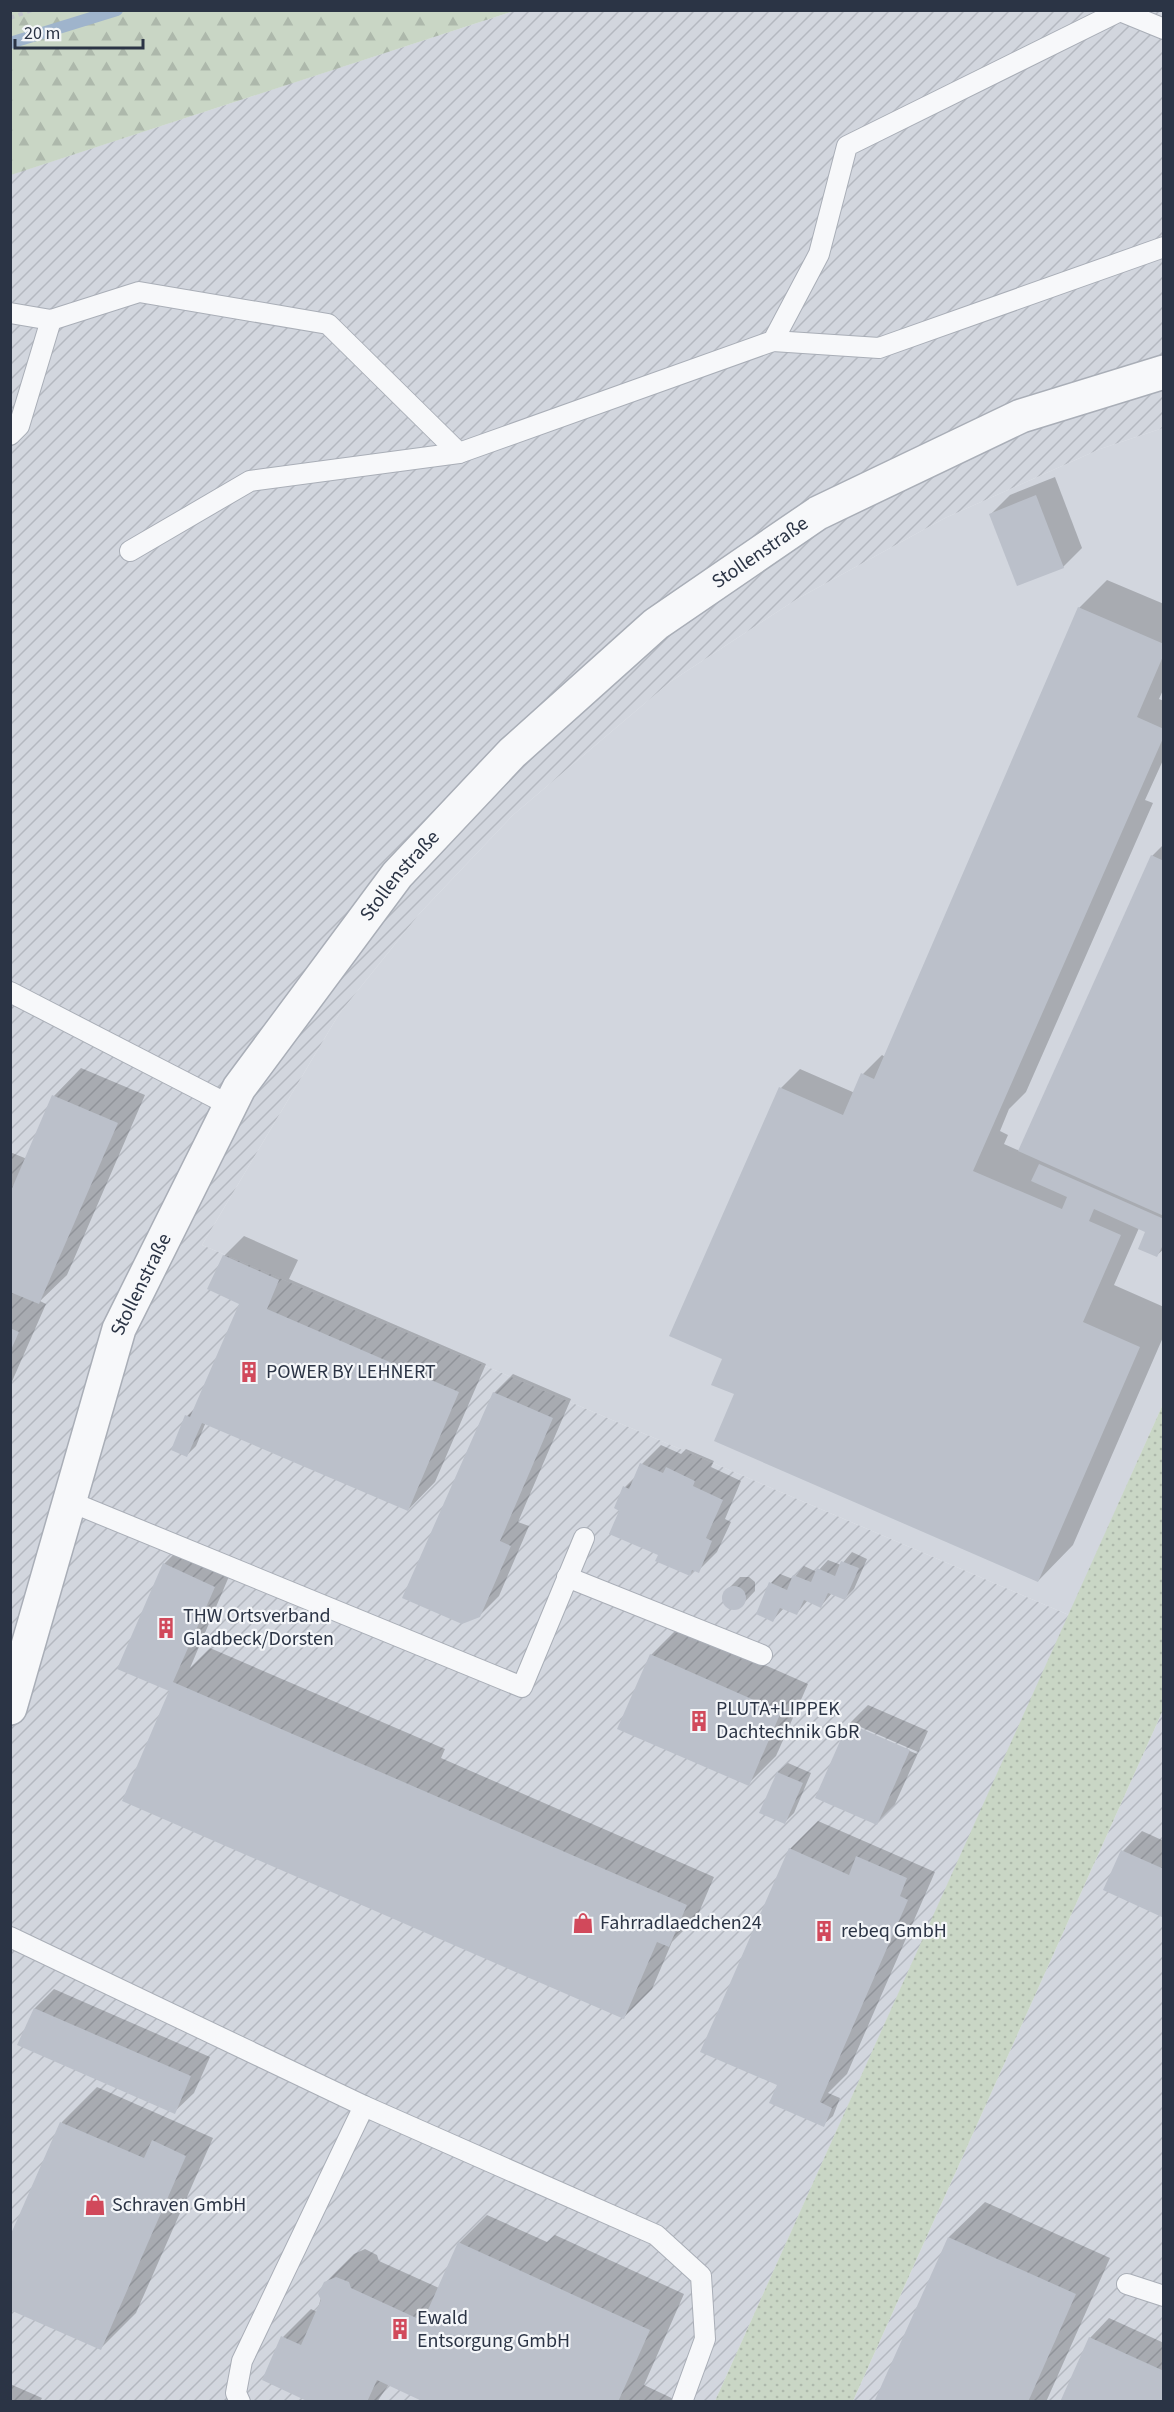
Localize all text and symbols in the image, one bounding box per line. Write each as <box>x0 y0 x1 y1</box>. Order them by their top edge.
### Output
scale bar <box>15 12 142 50</box>
text: 20 m <box>24 21 60 46</box>
street label: Stollenstraße <box>706 510 814 596</box>
street label: Stollenstraße <box>353 824 446 927</box>
street label: Stollenstraße <box>104 1228 179 1339</box>
place label: POWER BY LEHNERT <box>266 1358 436 1386</box>
building icon: POWER BY LEHNERT <box>237 1360 261 1384</box>
place label: THW Ortsverband Gladbeck/Dorsten <box>183 1602 334 1653</box>
building icon: THW Ortsverband Gladbeck/Dorsten <box>154 1616 178 1640</box>
place label: PLUTA+LIPPEK Dachtechnik GbR <box>716 1695 859 1746</box>
building icon: PLUTA+LIPPEK Dachtechnik GbR <box>687 1709 711 1733</box>
place label: Fahrradlaedchen24 <box>600 1909 762 1937</box>
shop icon: Fahrradlaedchen24 <box>571 1911 595 1935</box>
place label: rebeq GmbH <box>841 1917 947 1945</box>
building icon: rebeq GmbH <box>812 1919 836 1943</box>
place label: Schraven GmbH <box>112 2191 246 2219</box>
shop icon: Schraven GmbH <box>83 2193 107 2217</box>
place label: Ewald Entsorgung GmbH <box>417 2304 570 2355</box>
building icon: Ewald Entsorgung GmbH <box>388 2317 412 2341</box>

